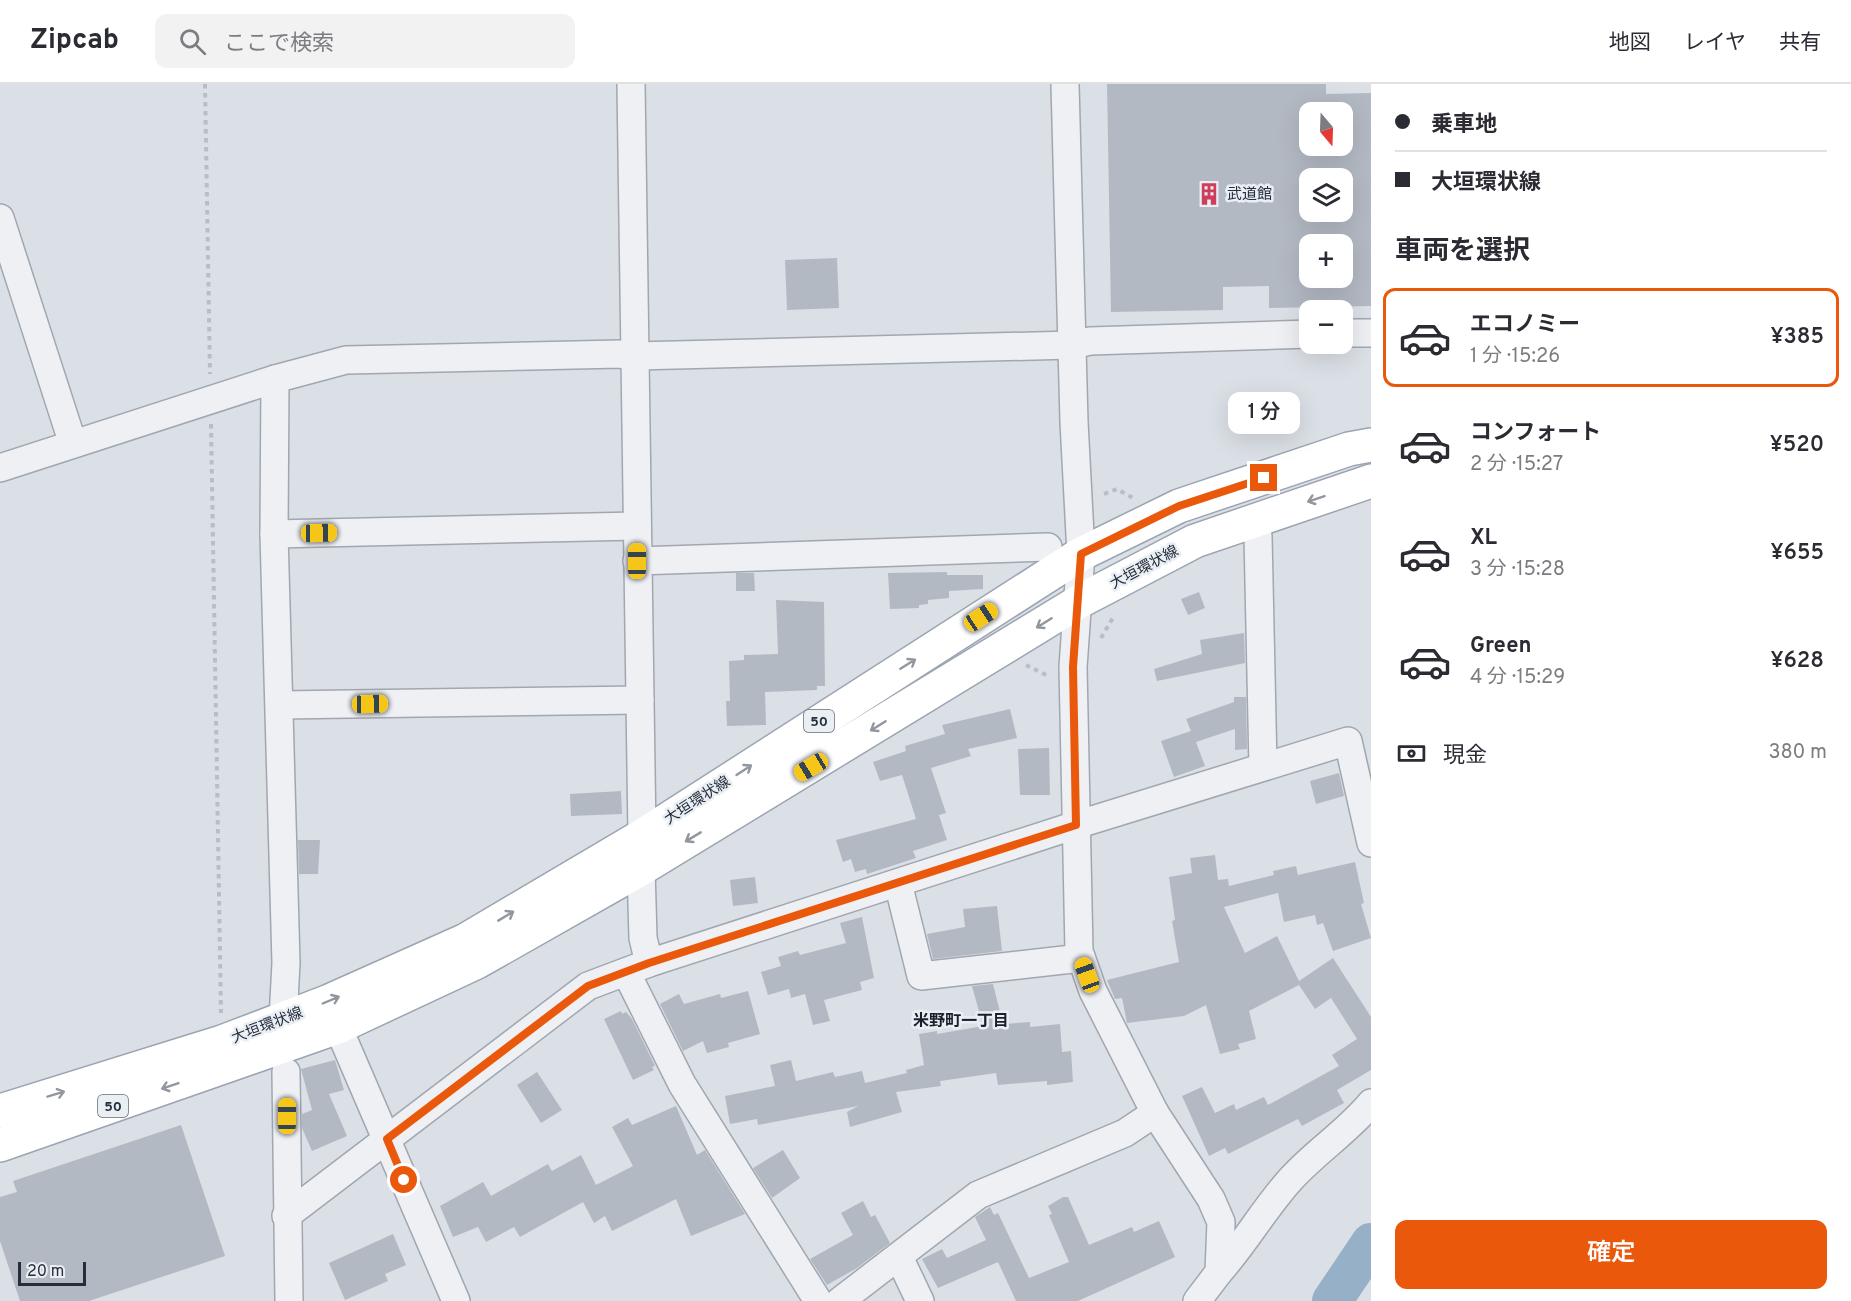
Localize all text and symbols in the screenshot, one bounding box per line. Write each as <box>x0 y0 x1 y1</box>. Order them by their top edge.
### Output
search box <box>155 14 575 68</box>
text: Zipcab <box>30 23 119 59</box>
icon: search <box>176 25 209 58</box>
text: 地図 <box>1609 30 1651 57</box>
text: レイヤ <box>1684 30 1746 57</box>
text: 共有 <box>1779 30 1821 57</box>
text: ここで検索 <box>224 31 334 58</box>
north arrow <box>1299 102 1353 156</box>
map controls <box>1299 102 1353 354</box>
text: 乗車地 <box>1431 112 1497 139</box>
button: layers <box>1299 168 1353 222</box>
text: 大垣環状線 <box>1431 170 1541 197</box>
building icon: 武道館 <box>1196 181 1222 207</box>
place label: 武道館 <box>1227 186 1272 205</box>
button: + <box>1299 234 1353 288</box>
text: 車両を選択 <box>1395 235 1530 269</box>
button: − <box>1299 300 1353 354</box>
icon: car <box>1398 311 1452 365</box>
text: エコノミー <box>1470 312 1580 339</box>
text: ¥385 <box>1771 324 1824 351</box>
text: 1 分 · 15:26 <box>1470 344 1560 370</box>
callout: 1 分 <box>1228 391 1300 433</box>
text: 1 分 <box>1248 400 1280 426</box>
icon: car <box>1398 419 1452 473</box>
text: コンフォート <box>1470 420 1601 447</box>
text: ¥520 <box>1770 432 1824 459</box>
text: 2 分 · 15:27 <box>1470 452 1563 478</box>
route end <box>1250 464 1277 491</box>
one-way arrow <box>1307 495 1325 506</box>
car <box>301 524 337 542</box>
text: XL <box>1470 525 1497 552</box>
icon: car <box>1398 527 1452 581</box>
text: ¥655 <box>1771 540 1824 567</box>
street label: 大垣環状線 <box>1107 541 1182 594</box>
car <box>628 543 646 579</box>
text: 3 分 · 15:28 <box>1470 557 1565 583</box>
car <box>961 600 1001 634</box>
one-way arrow <box>1036 618 1053 630</box>
text: Green <box>1470 633 1532 660</box>
icon: car <box>1398 635 1452 689</box>
text: ¥628 <box>1770 648 1824 675</box>
one-way arrow <box>899 658 915 670</box>
text: 4 分 · 15:29 <box>1470 665 1565 691</box>
car <box>352 695 388 713</box>
road number: 50 <box>804 710 834 732</box>
one-way arrow <box>870 721 887 733</box>
icon: cash <box>1395 737 1428 770</box>
text: 380 m <box>1768 740 1827 766</box>
text: 現金 <box>1443 743 1487 770</box>
car <box>791 750 831 784</box>
one-way arrow <box>735 763 752 775</box>
street label: 大垣環状線 <box>661 772 734 830</box>
one-way arrow <box>685 832 702 844</box>
one-way arrow <box>497 910 514 922</box>
car <box>1072 955 1102 995</box>
one-way arrow <box>321 994 339 1005</box>
street label: 大垣環状線 <box>229 1003 306 1049</box>
district label: 米野町一丁目 <box>913 1012 1009 1032</box>
one-way arrow <box>161 1082 180 1093</box>
one-way arrow <box>46 1088 65 1099</box>
road number: 50 <box>98 1095 128 1117</box>
car <box>278 1098 296 1134</box>
route start <box>390 1166 417 1193</box>
button: 確定 <box>1395 1220 1827 1289</box>
scale bar <box>18 1259 86 1286</box>
text: 20 m <box>27 1262 64 1282</box>

